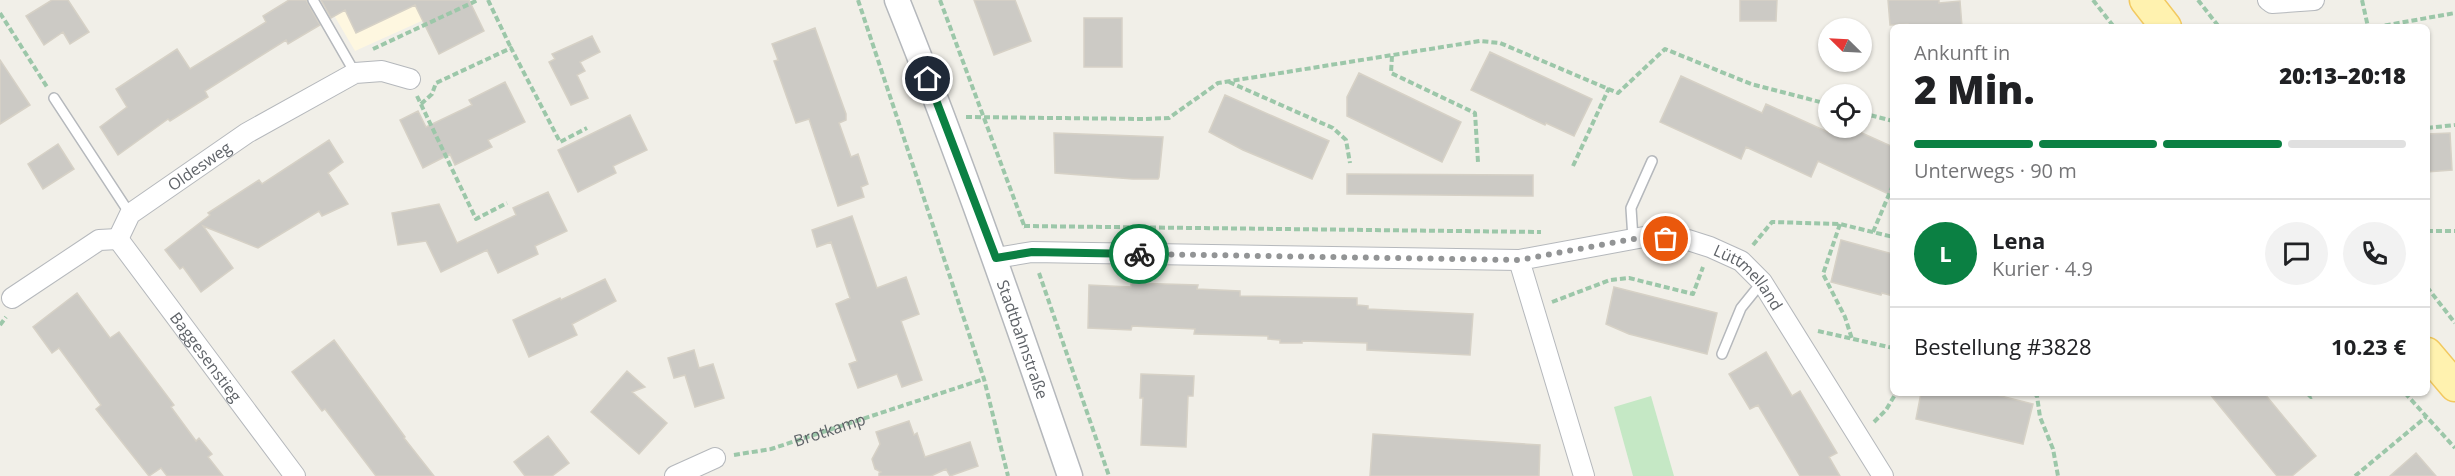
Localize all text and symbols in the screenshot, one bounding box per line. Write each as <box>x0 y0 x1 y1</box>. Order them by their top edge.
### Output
north arrow <box>1818 18 1872 72</box>
map controls <box>1818 18 1872 138</box>
text: Ankunft in <box>1914 39 2010 66</box>
pin <box>902 53 953 104</box>
text: 20:13–20:18 <box>2279 60 2406 90</box>
icon: home <box>911 62 944 95</box>
text: 2 Min. <box>1914 62 2035 115</box>
button: locate <box>1818 84 1872 138</box>
street label: Oldesweg <box>163 136 236 196</box>
text: Unterwegs · 90 m <box>1914 157 2077 184</box>
pin <box>1640 213 1691 264</box>
icon: bag <box>1649 222 1682 255</box>
button: chat <box>2265 222 2328 285</box>
button: phone <box>2343 222 2406 285</box>
courier <box>1109 224 1169 284</box>
text: Lena <box>1992 225 2045 255</box>
icon: bike <box>1123 238 1156 271</box>
text: L <box>1939 238 1952 268</box>
street label: Lüttmelland <box>1710 239 1788 314</box>
text: Kurier · 4.9 <box>1992 255 2093 282</box>
street label: Stadtbahnstraße <box>992 277 1054 402</box>
street label: Baggesenstieg <box>165 307 247 407</box>
text: Bestellung #3828 <box>1914 331 2092 361</box>
text: 10.23 € <box>2331 331 2406 361</box>
street label: Brotkamp <box>791 408 868 452</box>

